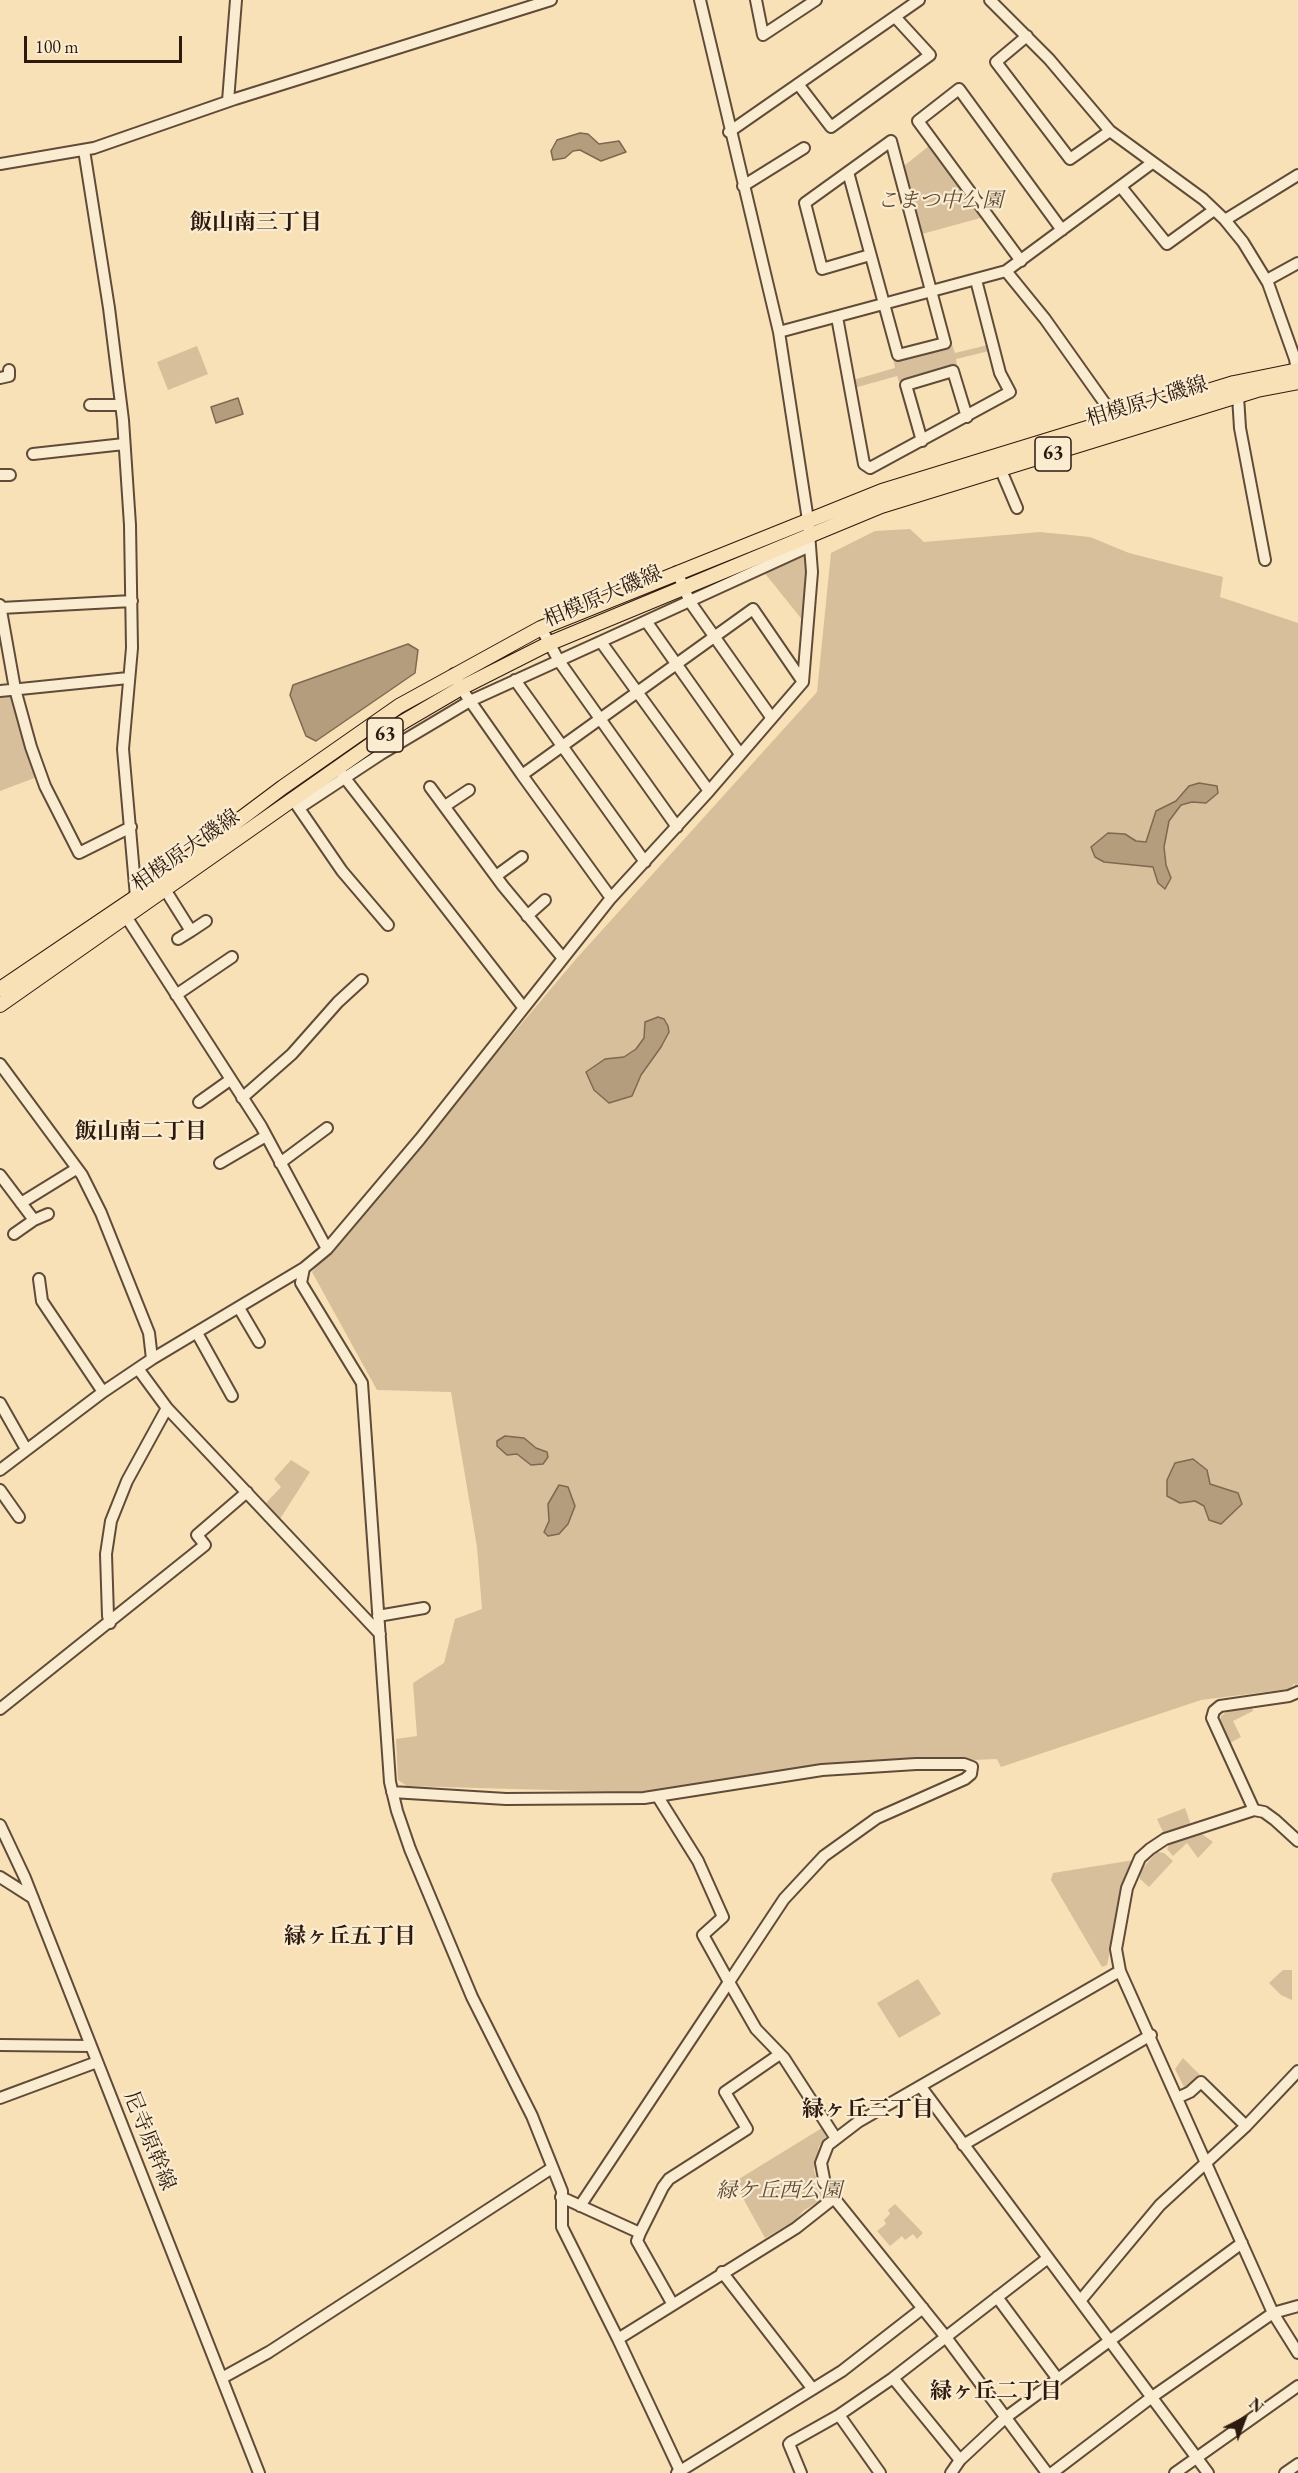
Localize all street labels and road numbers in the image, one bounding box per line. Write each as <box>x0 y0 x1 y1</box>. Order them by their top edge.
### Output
street label: 相模原大磯線 <box>1083 372 1211 432</box>
road number: 63 <box>1035 437 1071 471</box>
street label: 相模原大磯線 <box>540 561 666 633</box>
road number: 63 <box>367 718 403 752</box>
street label: 相模原大磯線 <box>127 805 245 897</box>
street label: 尼寺原幹線 <box>118 2088 180 2194</box>

